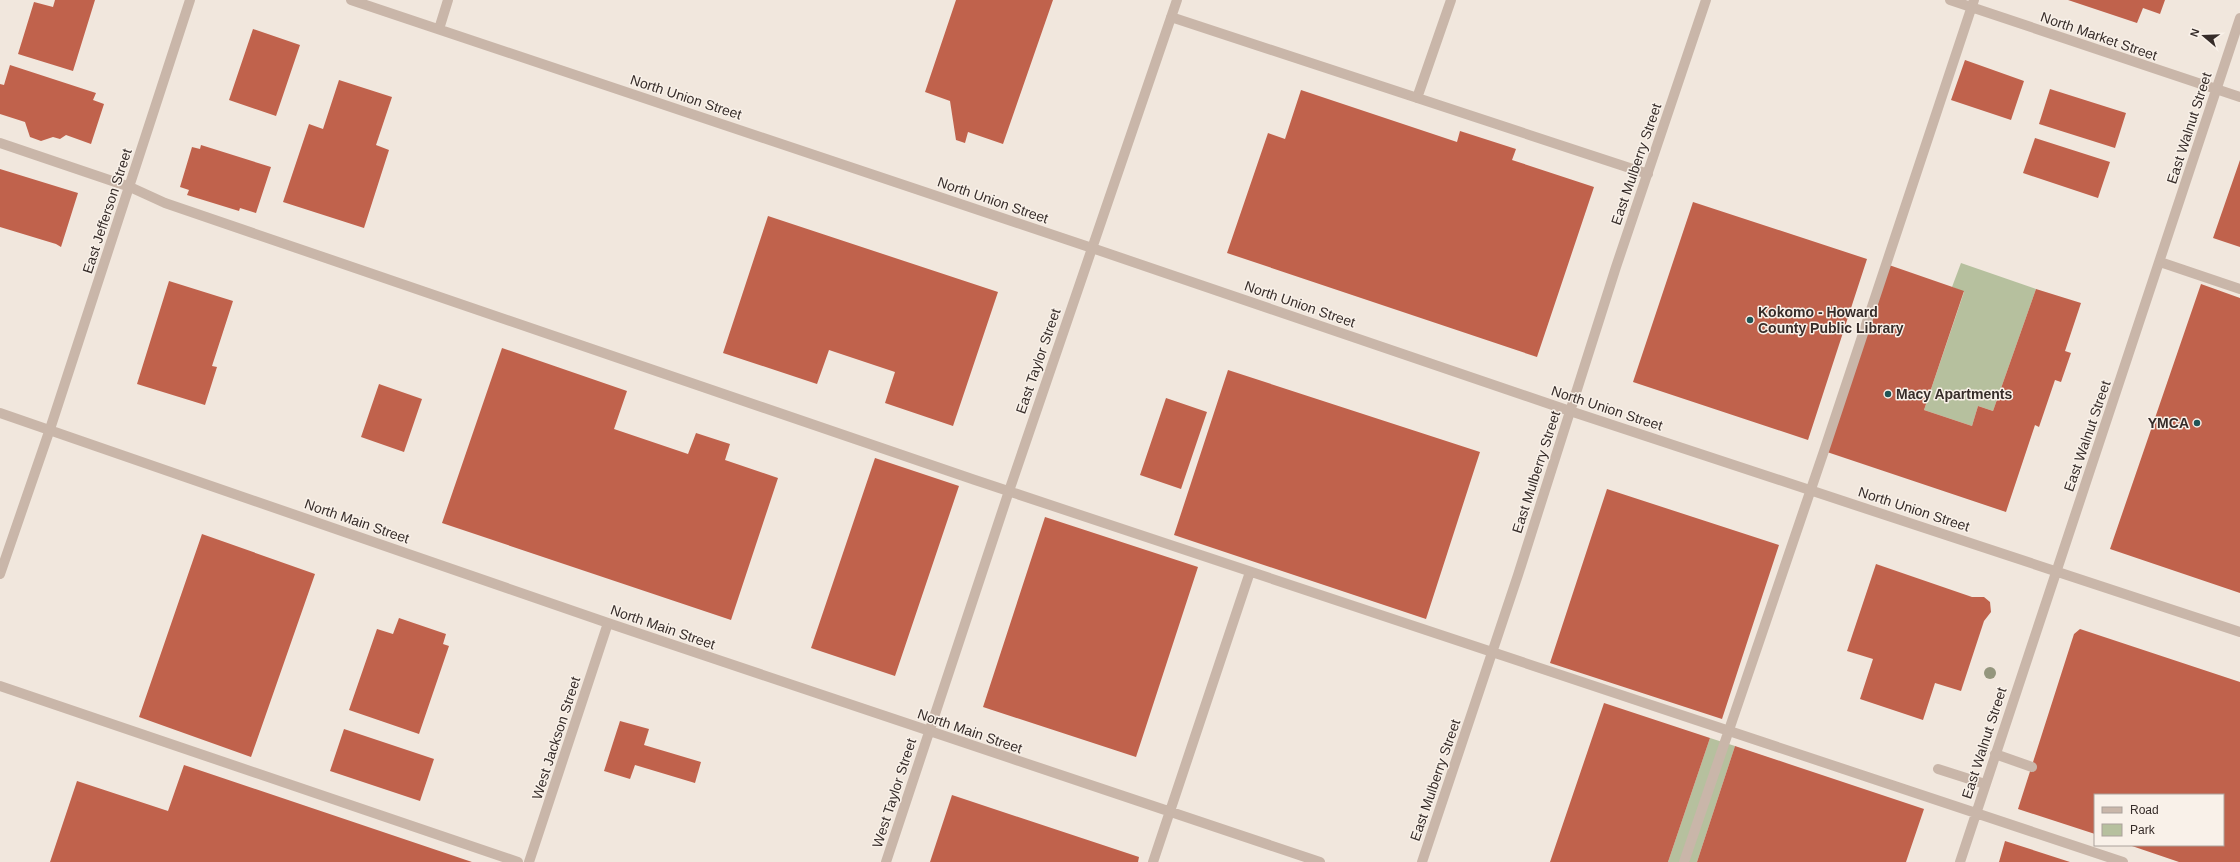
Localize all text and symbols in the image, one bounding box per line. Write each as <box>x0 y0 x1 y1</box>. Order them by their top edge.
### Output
street label: North Market Street <box>2039 9 2159 63</box>
north arrow <box>2184 16 2224 56</box>
text: N <box>2188 27 2202 38</box>
street label: East Walnut Street <box>2163 70 2215 186</box>
street label: North Union Street <box>628 71 744 123</box>
street label: East Mulberry Street <box>1608 101 1664 227</box>
street label: East Jefferson Street <box>79 146 135 276</box>
street label: North Union Street <box>936 174 1051 226</box>
street label: North Union Street <box>1243 278 1358 330</box>
place label: Kokomo - Howard County Public Library <box>1758 304 1904 336</box>
street label: East Taylor Street <box>1012 306 1064 416</box>
marker: Kokomo - Howard County Public Library <box>1745 315 1755 325</box>
street label: East Walnut Street <box>2061 378 2114 494</box>
street label: North Union Street <box>1549 382 1665 434</box>
place label: Macy Apartments <box>1896 386 2012 402</box>
marker: Macy Apartments <box>1883 389 1893 399</box>
street label: East Mulberry Street <box>1509 409 1563 535</box>
place label: YMCA <box>2148 415 2189 431</box>
marker: YMCA <box>2192 418 2202 428</box>
street label: North Union Street <box>1856 483 1972 535</box>
street label: North Main Street <box>303 496 412 546</box>
street label: North Main Street <box>609 602 718 652</box>
street label: West Jackson Street <box>529 675 583 801</box>
street label: East Walnut Street <box>1958 685 2010 801</box>
street label: North Main Street <box>916 706 1025 756</box>
street label: East Mulberry Street <box>1407 717 1463 843</box>
street label: West Taylor Street <box>869 736 919 850</box>
legend <box>2094 794 2224 846</box>
text: Road <box>2130 803 2159 817</box>
text: Park <box>2130 823 2156 837</box>

